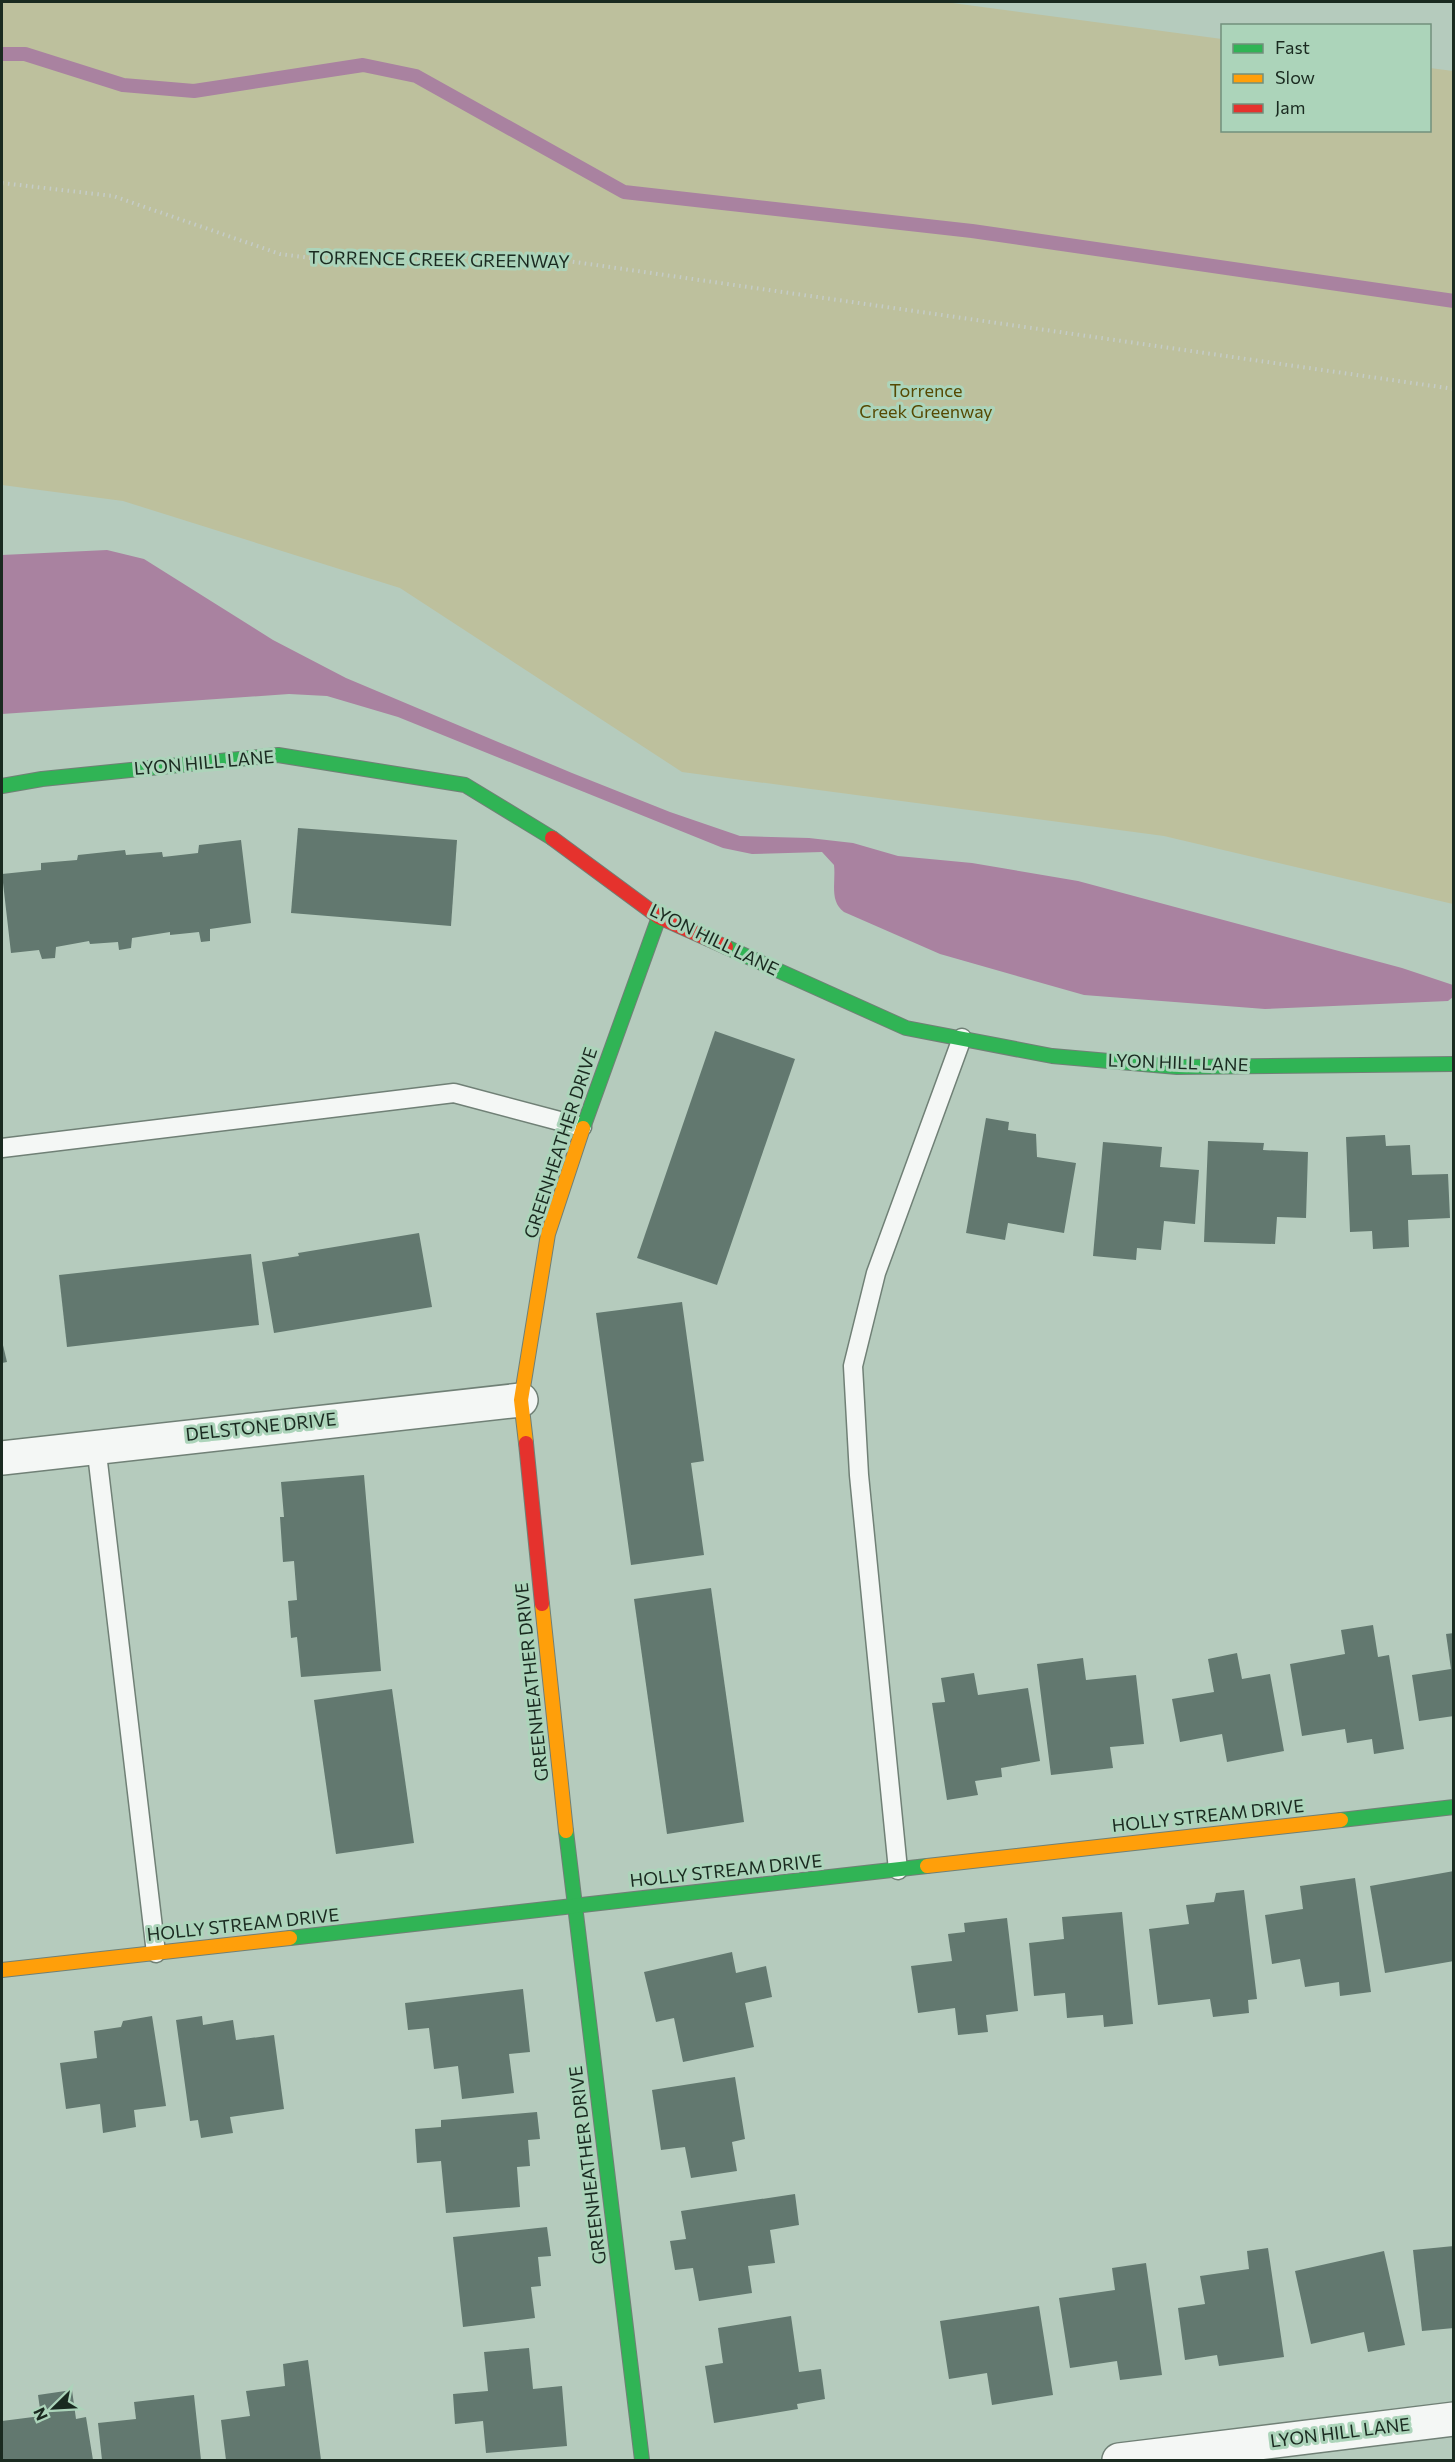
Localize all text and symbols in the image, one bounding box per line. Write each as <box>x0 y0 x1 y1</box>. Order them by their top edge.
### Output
legend <box>1221 24 1431 132</box>
text: Fast <box>1275 36 1310 58</box>
text: Slow <box>1275 66 1315 88</box>
text: Jam <box>1275 96 1305 118</box>
street label: TORRENCE CREEK GREENWAY <box>308 246 570 272</box>
park label: Torrence Creek Greenway <box>859 379 993 422</box>
street label: LYON HILL LANE <box>133 745 275 779</box>
street label: LYON HILL LANE <box>646 898 782 980</box>
street label: GREENHEATHER DRIVE <box>519 1044 601 1241</box>
street label: LYON HILL LANE <box>1107 1049 1249 1075</box>
street label: DELSTONE DRIVE <box>184 1407 337 1445</box>
street label: GREENHEATHER DRIVE <box>510 1582 552 1783</box>
street label: HOLLY STREAM DRIVE <box>1111 1794 1305 1836</box>
street label: HOLLY STREAM DRIVE <box>629 1849 823 1891</box>
street label: HOLLY STREAM DRIVE <box>146 1903 340 1945</box>
street label: GREENHEATHER DRIVE <box>564 2065 610 2266</box>
north arrow <box>24 2378 84 2438</box>
text: N <box>29 2405 51 2424</box>
street label: LYON HILL LANE <box>1269 2413 1411 2451</box>

